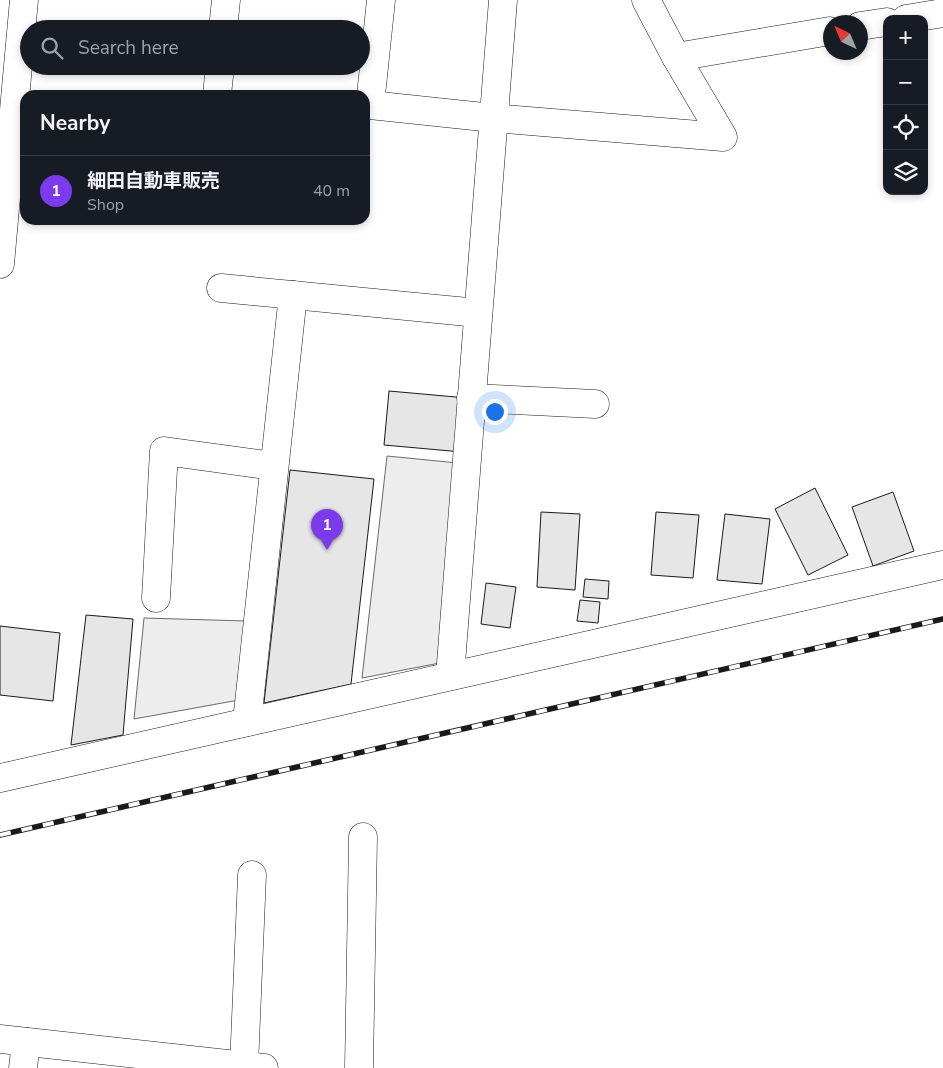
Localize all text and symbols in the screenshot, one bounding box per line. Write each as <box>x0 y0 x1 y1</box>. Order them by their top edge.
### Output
north arrow <box>823 15 868 60</box>
map controls <box>883 15 928 195</box>
button: + <box>883 15 928 60</box>
search box <box>20 20 370 75</box>
icon: search <box>38 34 66 62</box>
text: Search here <box>78 35 179 61</box>
button: − <box>883 60 928 105</box>
button: locate <box>883 105 928 150</box>
text: Nearby <box>40 109 110 137</box>
button: layers <box>883 150 928 195</box>
text: 細田自動車販売 <box>87 168 220 194</box>
text: 1 <box>51 180 61 202</box>
text: 40 m <box>313 180 350 202</box>
text: Shop <box>87 194 124 216</box>
your location <box>482 399 508 425</box>
pin: 1 <box>311 509 343 550</box>

